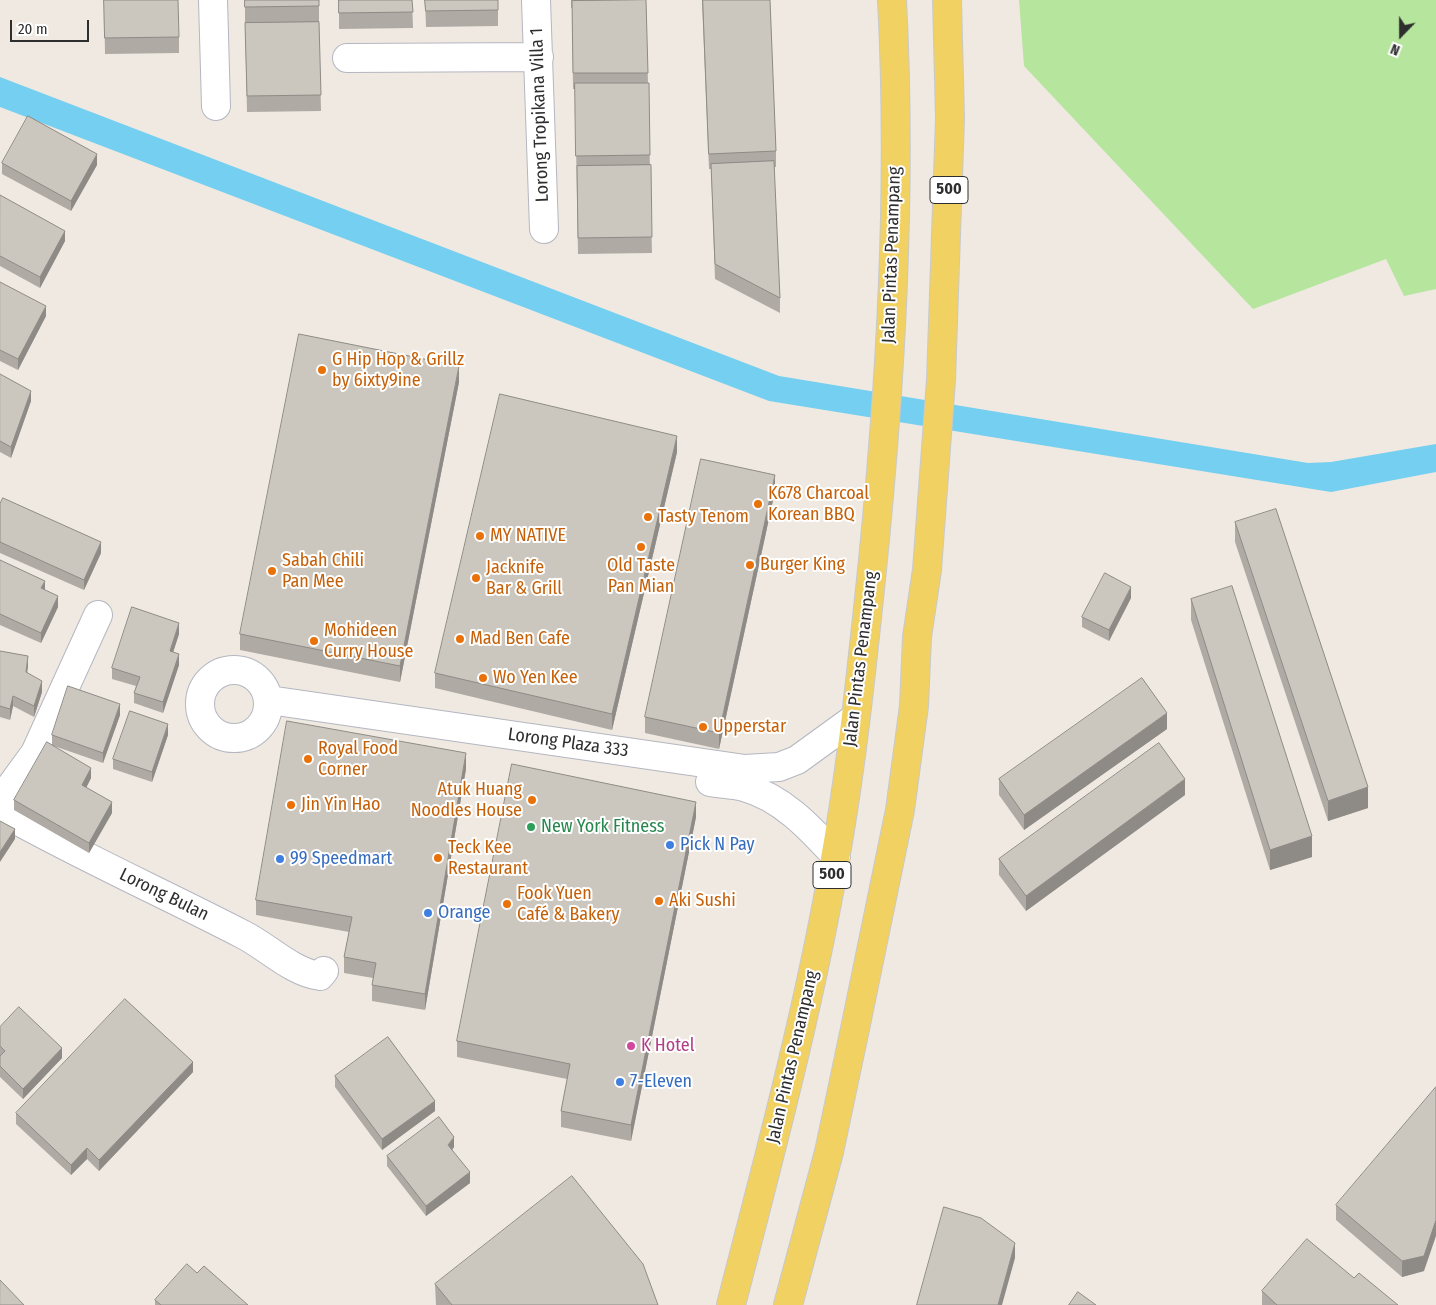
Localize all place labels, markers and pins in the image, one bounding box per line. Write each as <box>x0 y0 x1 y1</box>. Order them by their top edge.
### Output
place label: G Hip Hop & Grillz by 6ixty9ine <box>332 349 464 392</box>
marker: G Hip Hop & Grillz by 6ixty9ine <box>316 364 328 376</box>
place label: K678 Charcoal Korean BBQ <box>768 483 869 526</box>
marker: K678 Charcoal Korean BBQ <box>752 498 764 510</box>
place label: Tasty Tenom <box>658 506 749 528</box>
marker: Tasty Tenom <box>642 511 654 523</box>
place label: MY NATIVE <box>490 525 566 547</box>
marker: MY NATIVE <box>474 530 486 542</box>
marker: Old Taste Pan Mian <box>635 541 647 553</box>
place label: Sabah Chili Pan Mee <box>282 550 364 592</box>
place label: Burger King <box>760 554 845 576</box>
place label: Old Taste Pan Mian <box>607 555 675 598</box>
place label: Jacknife Bar & Grill <box>486 557 562 600</box>
marker: Burger King <box>744 559 756 571</box>
marker: Sabah Chili Pan Mee <box>266 565 278 577</box>
marker: Jacknife Bar & Grill <box>470 572 482 584</box>
place label: Mohideen Curry House <box>324 620 413 662</box>
place label: Mad Ben Cafe <box>470 628 570 650</box>
marker: Mad Ben Cafe <box>454 633 466 645</box>
marker: Mohideen Curry House <box>308 635 320 647</box>
place label: Wo Yen Kee <box>493 667 578 689</box>
marker: Wo Yen Kee <box>477 672 489 684</box>
place label: Upperstar <box>713 716 786 738</box>
marker: Upperstar <box>697 721 709 733</box>
place label: Royal Food Corner <box>318 738 398 781</box>
marker: Royal Food Corner <box>302 753 314 765</box>
place label: Atuk Huang Noodles House <box>411 779 522 822</box>
place label: Jin Yin Hao <box>301 794 381 816</box>
marker: Atuk Huang Noodles House <box>526 794 538 806</box>
marker: Jin Yin Hao <box>285 799 297 811</box>
place label: New York Fitness <box>541 816 664 838</box>
marker: New York Fitness <box>525 821 537 833</box>
place label: Pick N Pay <box>680 834 754 856</box>
place label: Teck Kee Restaurant <box>448 837 528 880</box>
marker: Pick N Pay <box>664 839 676 851</box>
place label: 99 Speedmart <box>290 848 392 870</box>
marker: Teck Kee Restaurant <box>432 852 444 864</box>
marker: 99 Speedmart <box>274 853 286 865</box>
place label: Fook Yuen Café & Bakery <box>517 883 620 926</box>
place label: Aki Sushi <box>669 890 736 912</box>
marker: Aki Sushi <box>653 895 665 907</box>
marker: Fook Yuen Café & Bakery <box>501 898 513 910</box>
place label: Orange <box>438 902 490 924</box>
marker: Orange <box>422 907 434 919</box>
place label: K Hotel <box>641 1035 694 1057</box>
marker: K Hotel <box>625 1040 637 1052</box>
place label: 7-Eleven <box>630 1071 692 1093</box>
marker: 7-Eleven <box>614 1076 626 1088</box>

